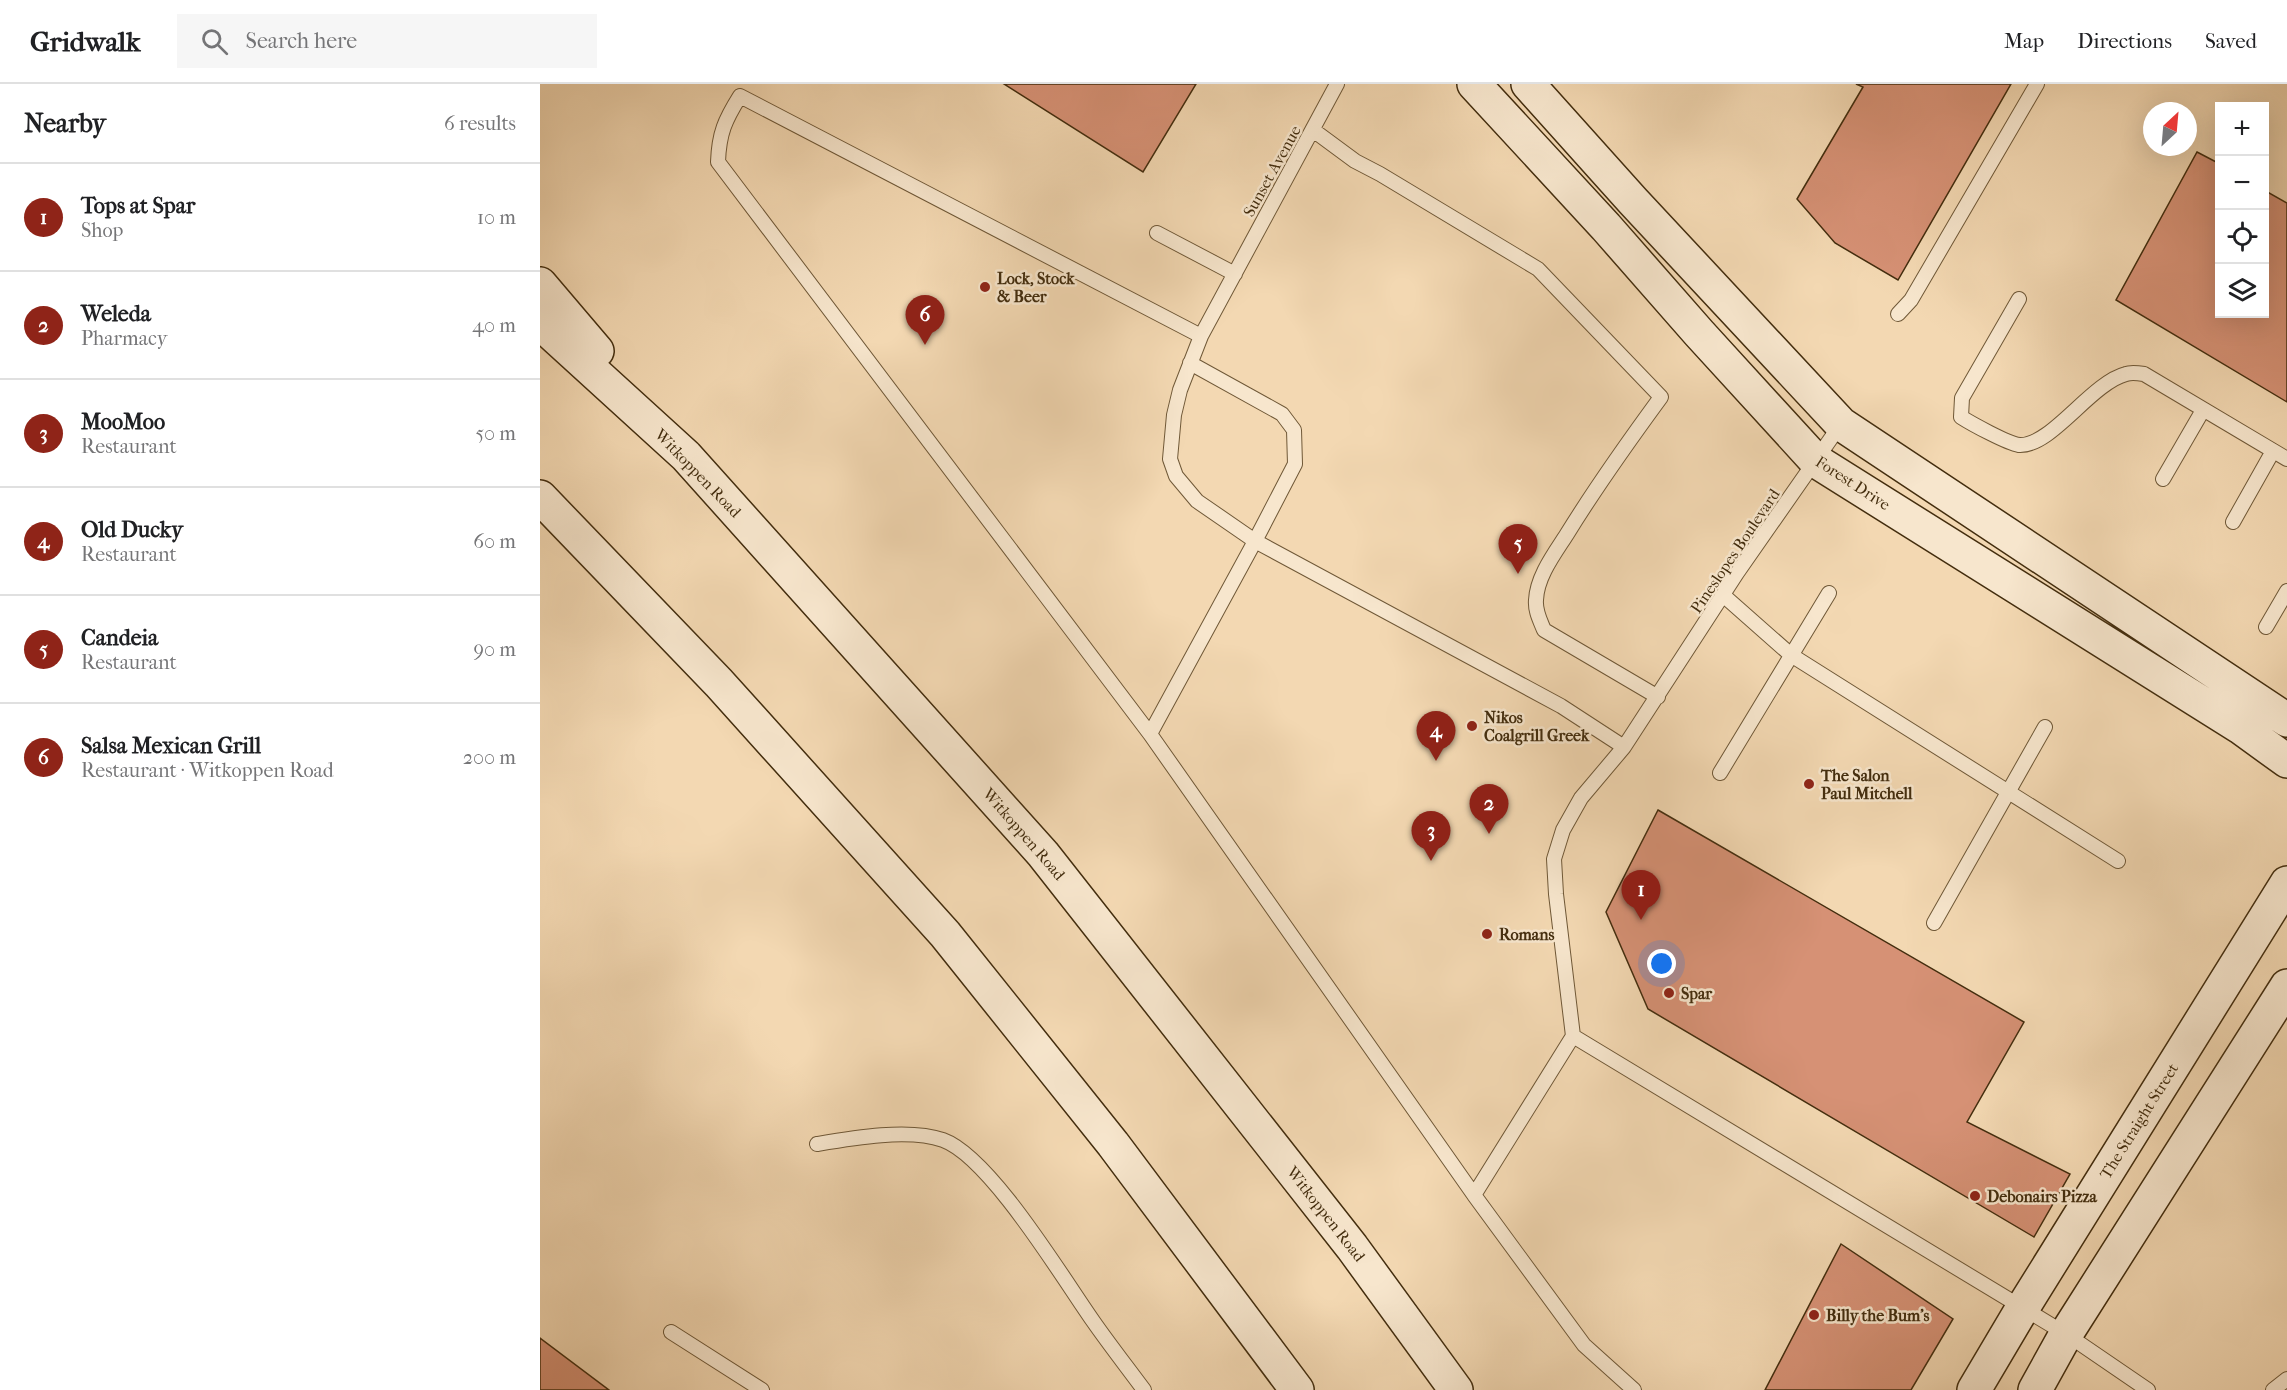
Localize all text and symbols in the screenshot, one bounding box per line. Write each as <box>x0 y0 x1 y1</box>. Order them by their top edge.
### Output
search box <box>177 14 597 68</box>
text: Gridwalk <box>30 25 141 58</box>
icon: search <box>198 25 231 58</box>
text: Search here <box>246 28 357 54</box>
text: Map <box>2004 29 2044 53</box>
text: Directions <box>2077 29 2172 53</box>
text: Saved <box>2205 29 2257 53</box>
north arrow <box>2143 102 2197 156</box>
map controls <box>2215 102 2269 318</box>
button: + <box>2215 102 2269 156</box>
text: Nearby <box>24 108 106 139</box>
text: 6 results <box>444 112 516 135</box>
street label: Sunset Avenue <box>1239 122 1305 220</box>
button: − <box>2215 156 2269 210</box>
text: Tops at Spar <box>81 193 195 219</box>
text: 1 <box>40 206 47 229</box>
text: 10 m <box>477 206 516 229</box>
button: locate <box>2215 210 2269 264</box>
text: Shop <box>81 219 123 242</box>
button: layers <box>2215 264 2269 318</box>
place label: Lock, Stock & Beer <box>997 269 1075 306</box>
marker: Lock, Stock & Beer <box>978 280 992 294</box>
pin: 6 <box>906 296 944 345</box>
text: Weleda <box>81 301 151 327</box>
text: 2 <box>38 314 49 337</box>
text: 40 m <box>472 314 516 337</box>
text: Pharmacy <box>81 327 167 350</box>
text: MooMoo <box>81 409 165 435</box>
text: 3 <box>39 422 48 445</box>
text: 50 m <box>475 422 516 445</box>
street label: Witkoppen Road <box>650 424 745 521</box>
text: Restaurant <box>81 435 177 458</box>
street label: Forest Drive <box>1812 452 1894 514</box>
street label: Pineslopes Boulevard <box>1686 485 1784 617</box>
text: Old Ducky <box>81 517 183 543</box>
pin: 5 <box>1498 524 1538 574</box>
text: 4 <box>38 530 49 553</box>
text: 60 m <box>473 530 516 553</box>
text: Restaurant <box>81 543 177 566</box>
text: Candeia <box>81 625 158 651</box>
text: 5 <box>39 638 48 661</box>
text: 90 m <box>474 638 516 661</box>
text: Restaurant <box>81 651 177 674</box>
place label: Nikos Coalgrill Greek <box>1484 708 1590 746</box>
pin: 4 <box>1416 712 1456 761</box>
marker: Nikos Coalgrill Greek <box>1465 719 1479 733</box>
text: Salsa Mexican Grill <box>81 733 261 759</box>
text: 6 <box>38 746 49 769</box>
text: 200 m <box>463 746 516 769</box>
text: Restaurant · Witkoppen Road <box>81 759 334 782</box>
place label: The Salon Paul Mitchell <box>1820 766 1913 803</box>
marker: The Salon Paul Mitchell <box>1802 777 1816 791</box>
street label: Witkoppen Road <box>978 783 1069 884</box>
pin: 2 <box>1470 784 1508 834</box>
pin: 3 <box>1412 812 1450 861</box>
pin: 1 <box>1622 870 1660 920</box>
place label: Romans <box>1499 925 1554 944</box>
marker: Romans <box>1480 927 1494 941</box>
your location <box>1647 949 1676 978</box>
place label: Spar <box>1681 984 1713 1004</box>
marker: Spar <box>1662 986 1676 1000</box>
street label: The Straight Street <box>2096 1059 2182 1182</box>
street label: Witkoppen Road <box>1282 1162 1369 1266</box>
place label: Debonairs Pizza <box>1987 1187 2098 1206</box>
marker: Debonairs Pizza <box>1968 1189 1982 1203</box>
place label: Billy the Bum's <box>1826 1306 1930 1326</box>
marker: Billy the Bum's <box>1807 1308 1821 1322</box>

